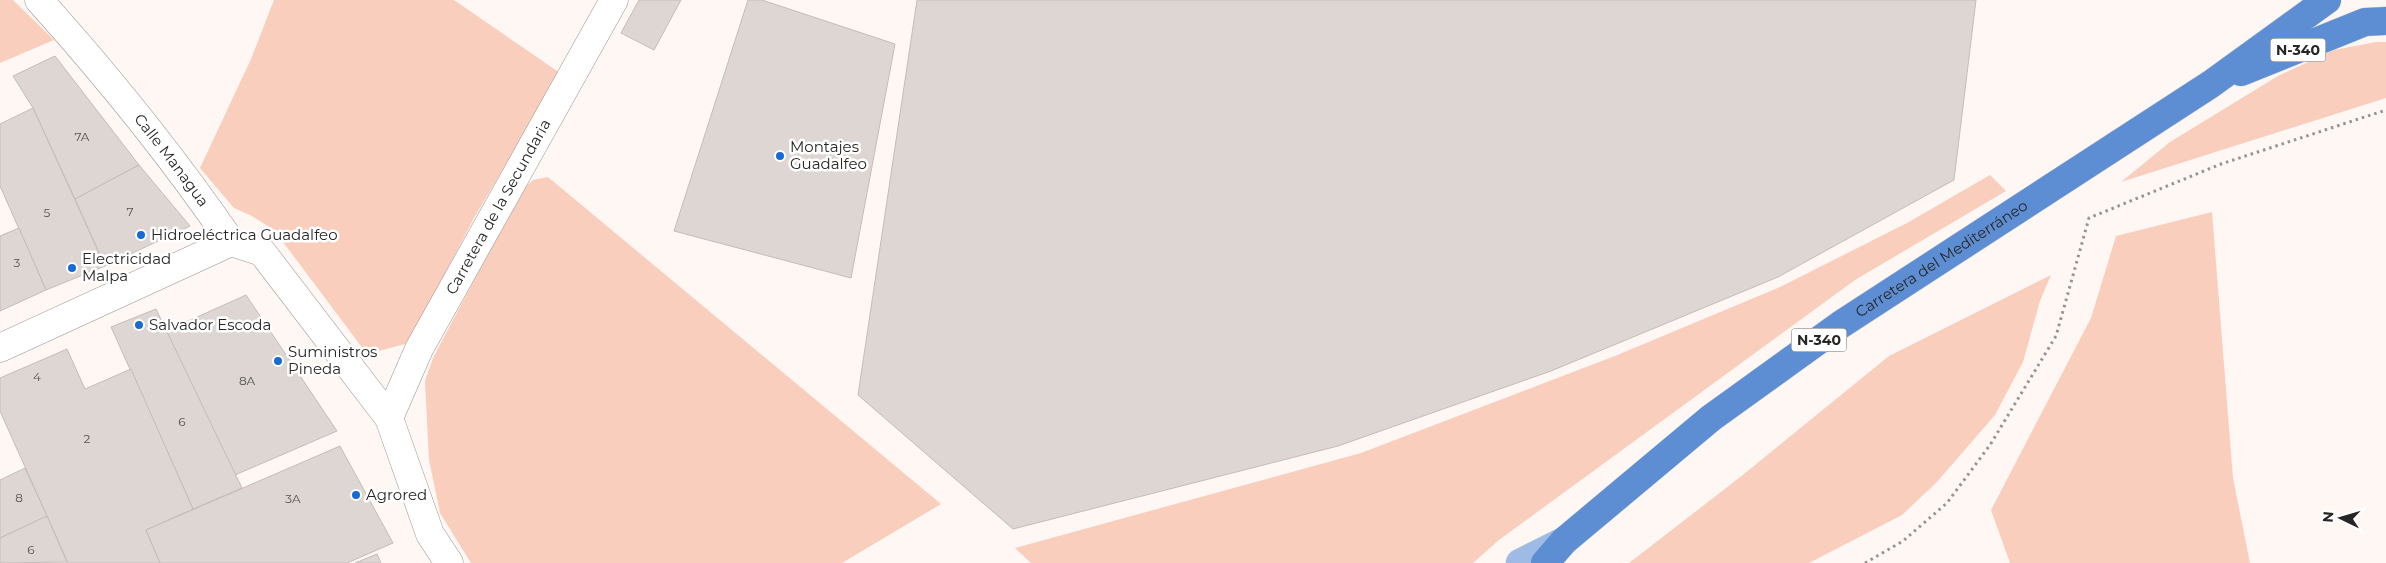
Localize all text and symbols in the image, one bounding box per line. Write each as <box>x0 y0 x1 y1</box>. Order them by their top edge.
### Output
road number: N-340 <box>2270 38 2326 62</box>
street label: Calle Managua <box>130 110 213 210</box>
street label: Carretera de la Secundaria <box>441 116 555 298</box>
house number: 7A <box>75 129 90 144</box>
place label: Montajes Guadalfeo <box>790 137 867 173</box>
marker: Montajes Guadalfeo <box>774 150 786 162</box>
street label: Carretera del Mediterráneo <box>1852 196 2031 321</box>
house number: 7 <box>126 204 134 219</box>
house number: 5 <box>44 205 51 220</box>
place label: Hidroeléctrica Guadalfeo <box>151 225 338 244</box>
marker: Hidroeléctrica Guadalfeo <box>135 229 147 241</box>
place label: Electricidad Malpa <box>82 249 171 285</box>
house number: 3 <box>14 255 21 270</box>
marker: Electricidad Malpa <box>66 262 78 274</box>
place label: Salvador Escoda <box>149 315 271 334</box>
marker: Salvador Escoda <box>133 319 145 331</box>
road number: N-340 <box>1792 328 1846 352</box>
place label: Suministros Pineda <box>288 342 377 378</box>
marker: Suministros Pineda <box>272 355 284 367</box>
house number: 4 <box>33 369 41 384</box>
house number: 8A <box>239 373 255 388</box>
house number: 6 <box>178 414 186 429</box>
house number: 2 <box>84 431 91 446</box>
place label: Agrored <box>366 485 427 504</box>
marker: Agrored <box>350 489 362 501</box>
house number: 8 <box>15 490 23 505</box>
house number: 3A <box>285 491 301 506</box>
north arrow <box>2316 493 2366 543</box>
text: N <box>2319 510 2338 523</box>
house number: 6 <box>27 542 35 557</box>

